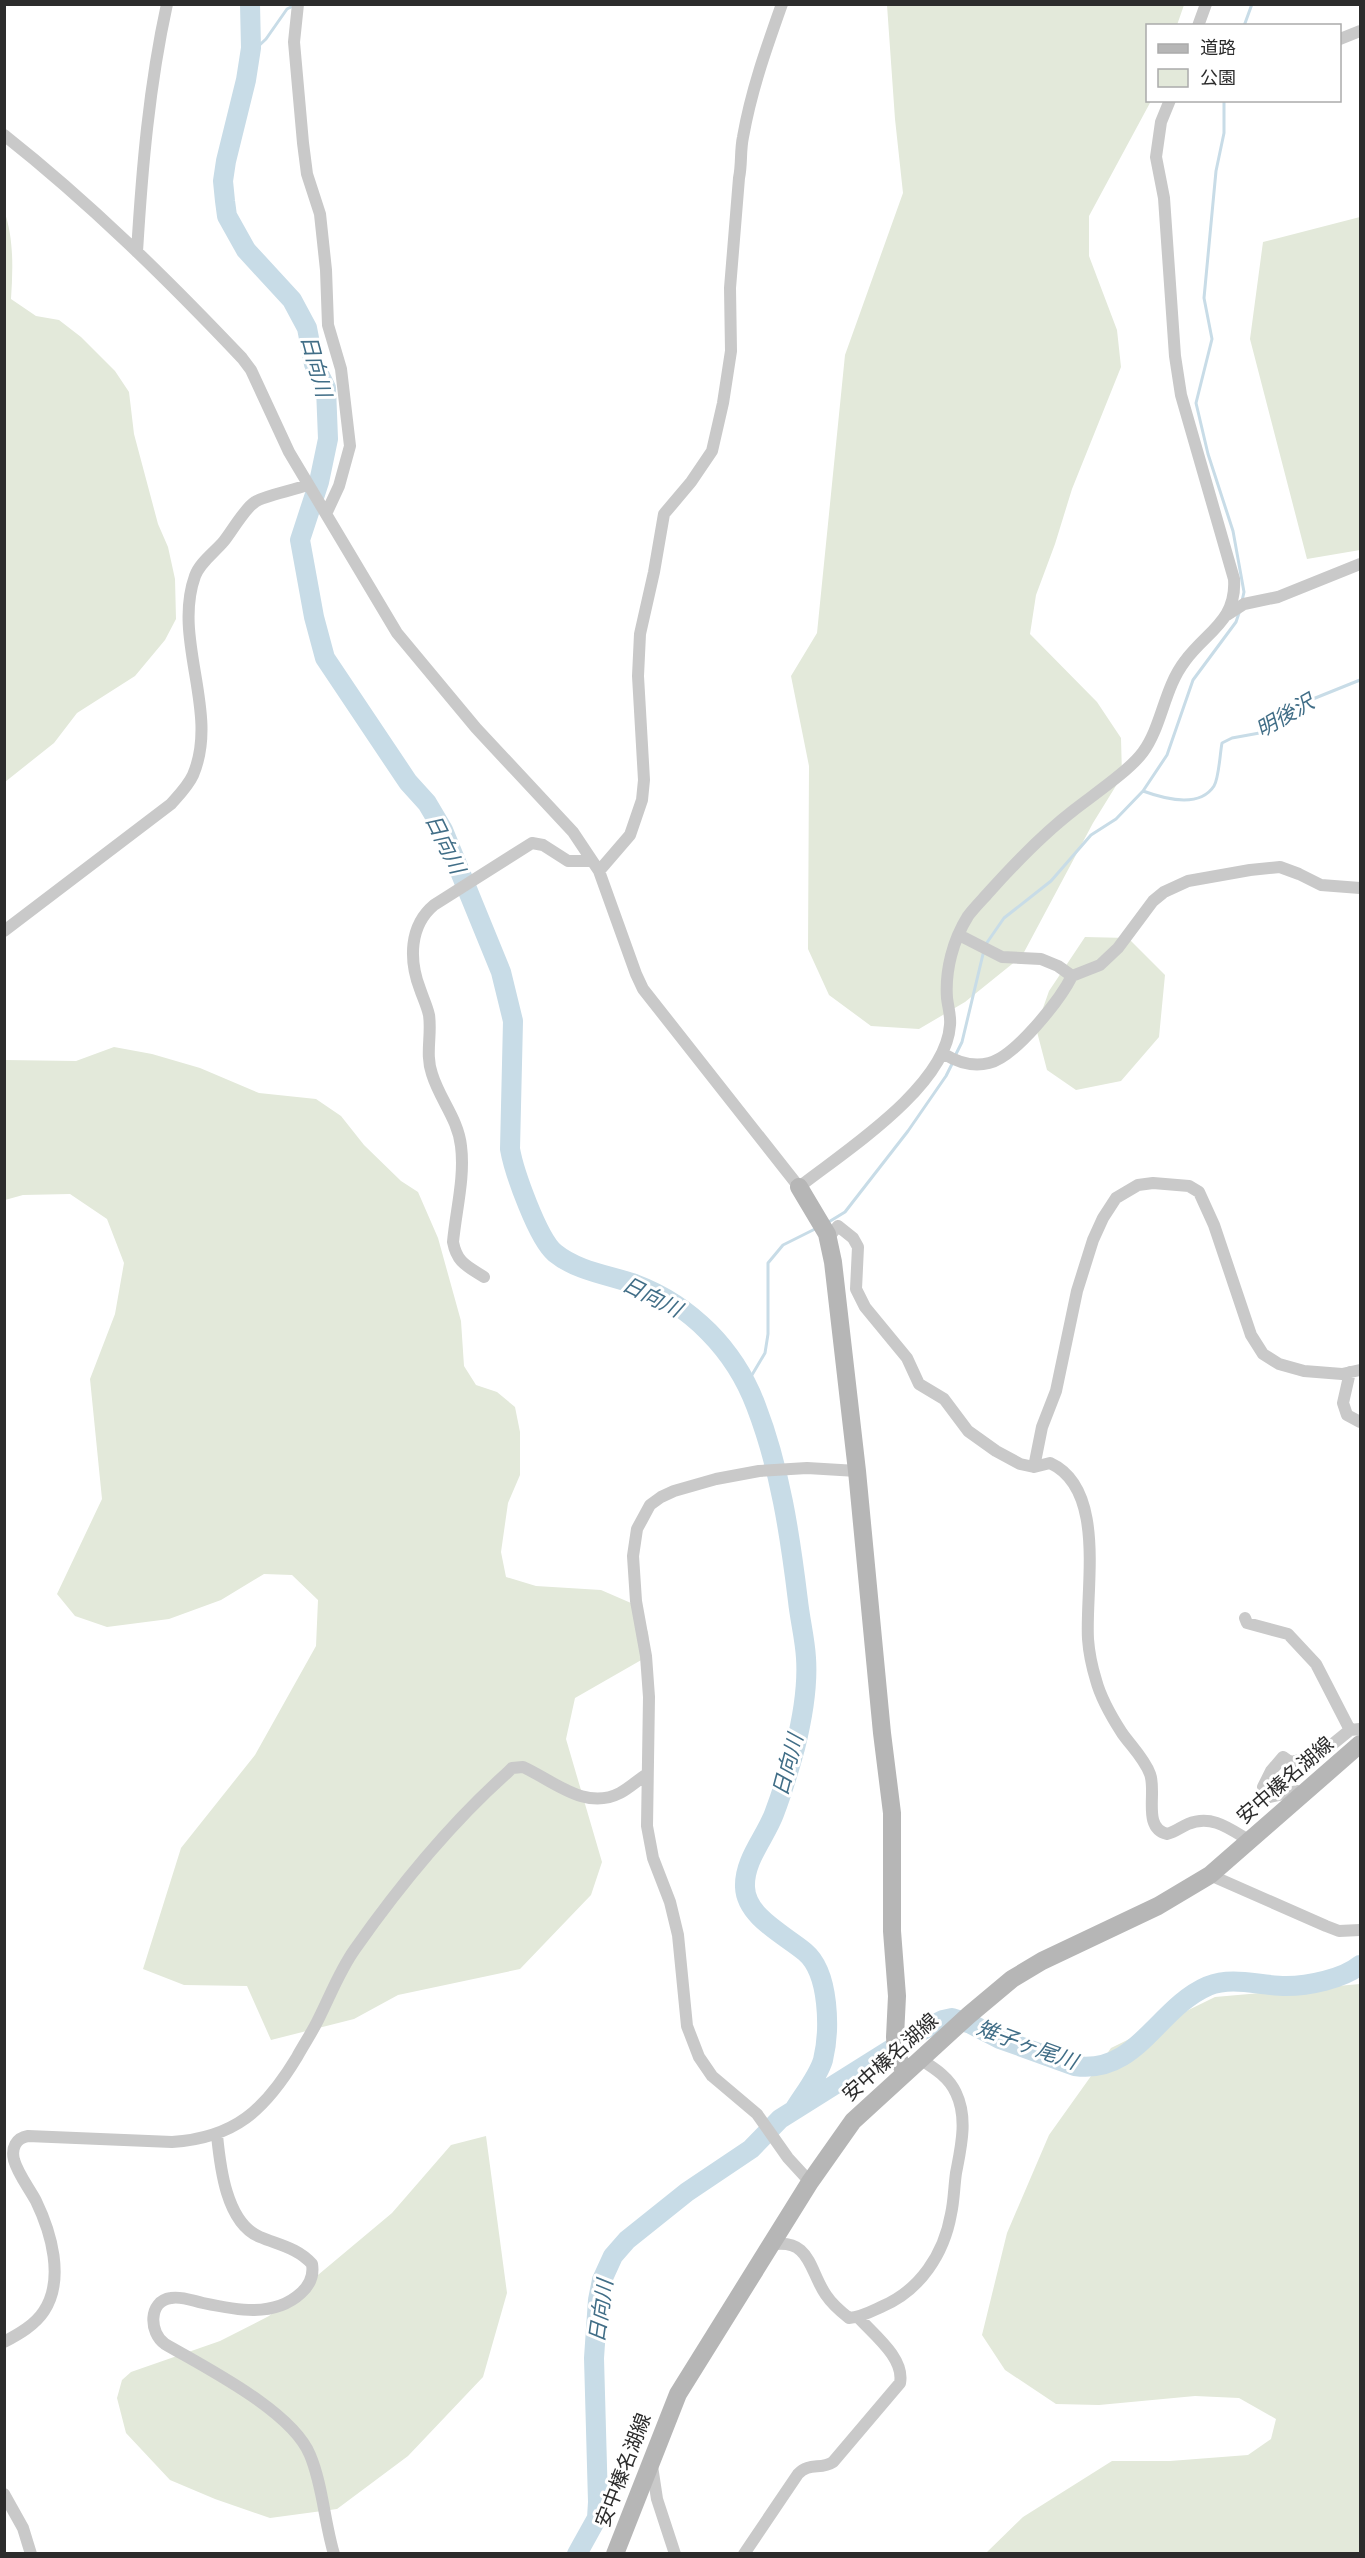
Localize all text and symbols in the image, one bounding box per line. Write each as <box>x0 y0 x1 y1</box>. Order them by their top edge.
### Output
legend <box>1146 24 1341 102</box>
text: 道路 <box>1200 37 1236 59</box>
text: 公園 <box>1200 67 1236 89</box>
water label: 日向川 <box>296 332 337 401</box>
water label: 明後沢 <box>1251 687 1321 742</box>
water label: 日向川 <box>420 810 471 879</box>
water label: 日向川 <box>618 1271 688 1323</box>
water label: 日向川 <box>767 1729 808 1799</box>
street label: 安中榛名湖線 <box>1232 1732 1338 1828</box>
street label: 安中榛名湖線 <box>837 2008 943 2106</box>
water label: 雉子ヶ尾川 <box>974 2015 1083 2075</box>
water label: 日向川 <box>584 2276 618 2344</box>
street label: 安中榛名湖線 <box>590 2410 656 2530</box>

